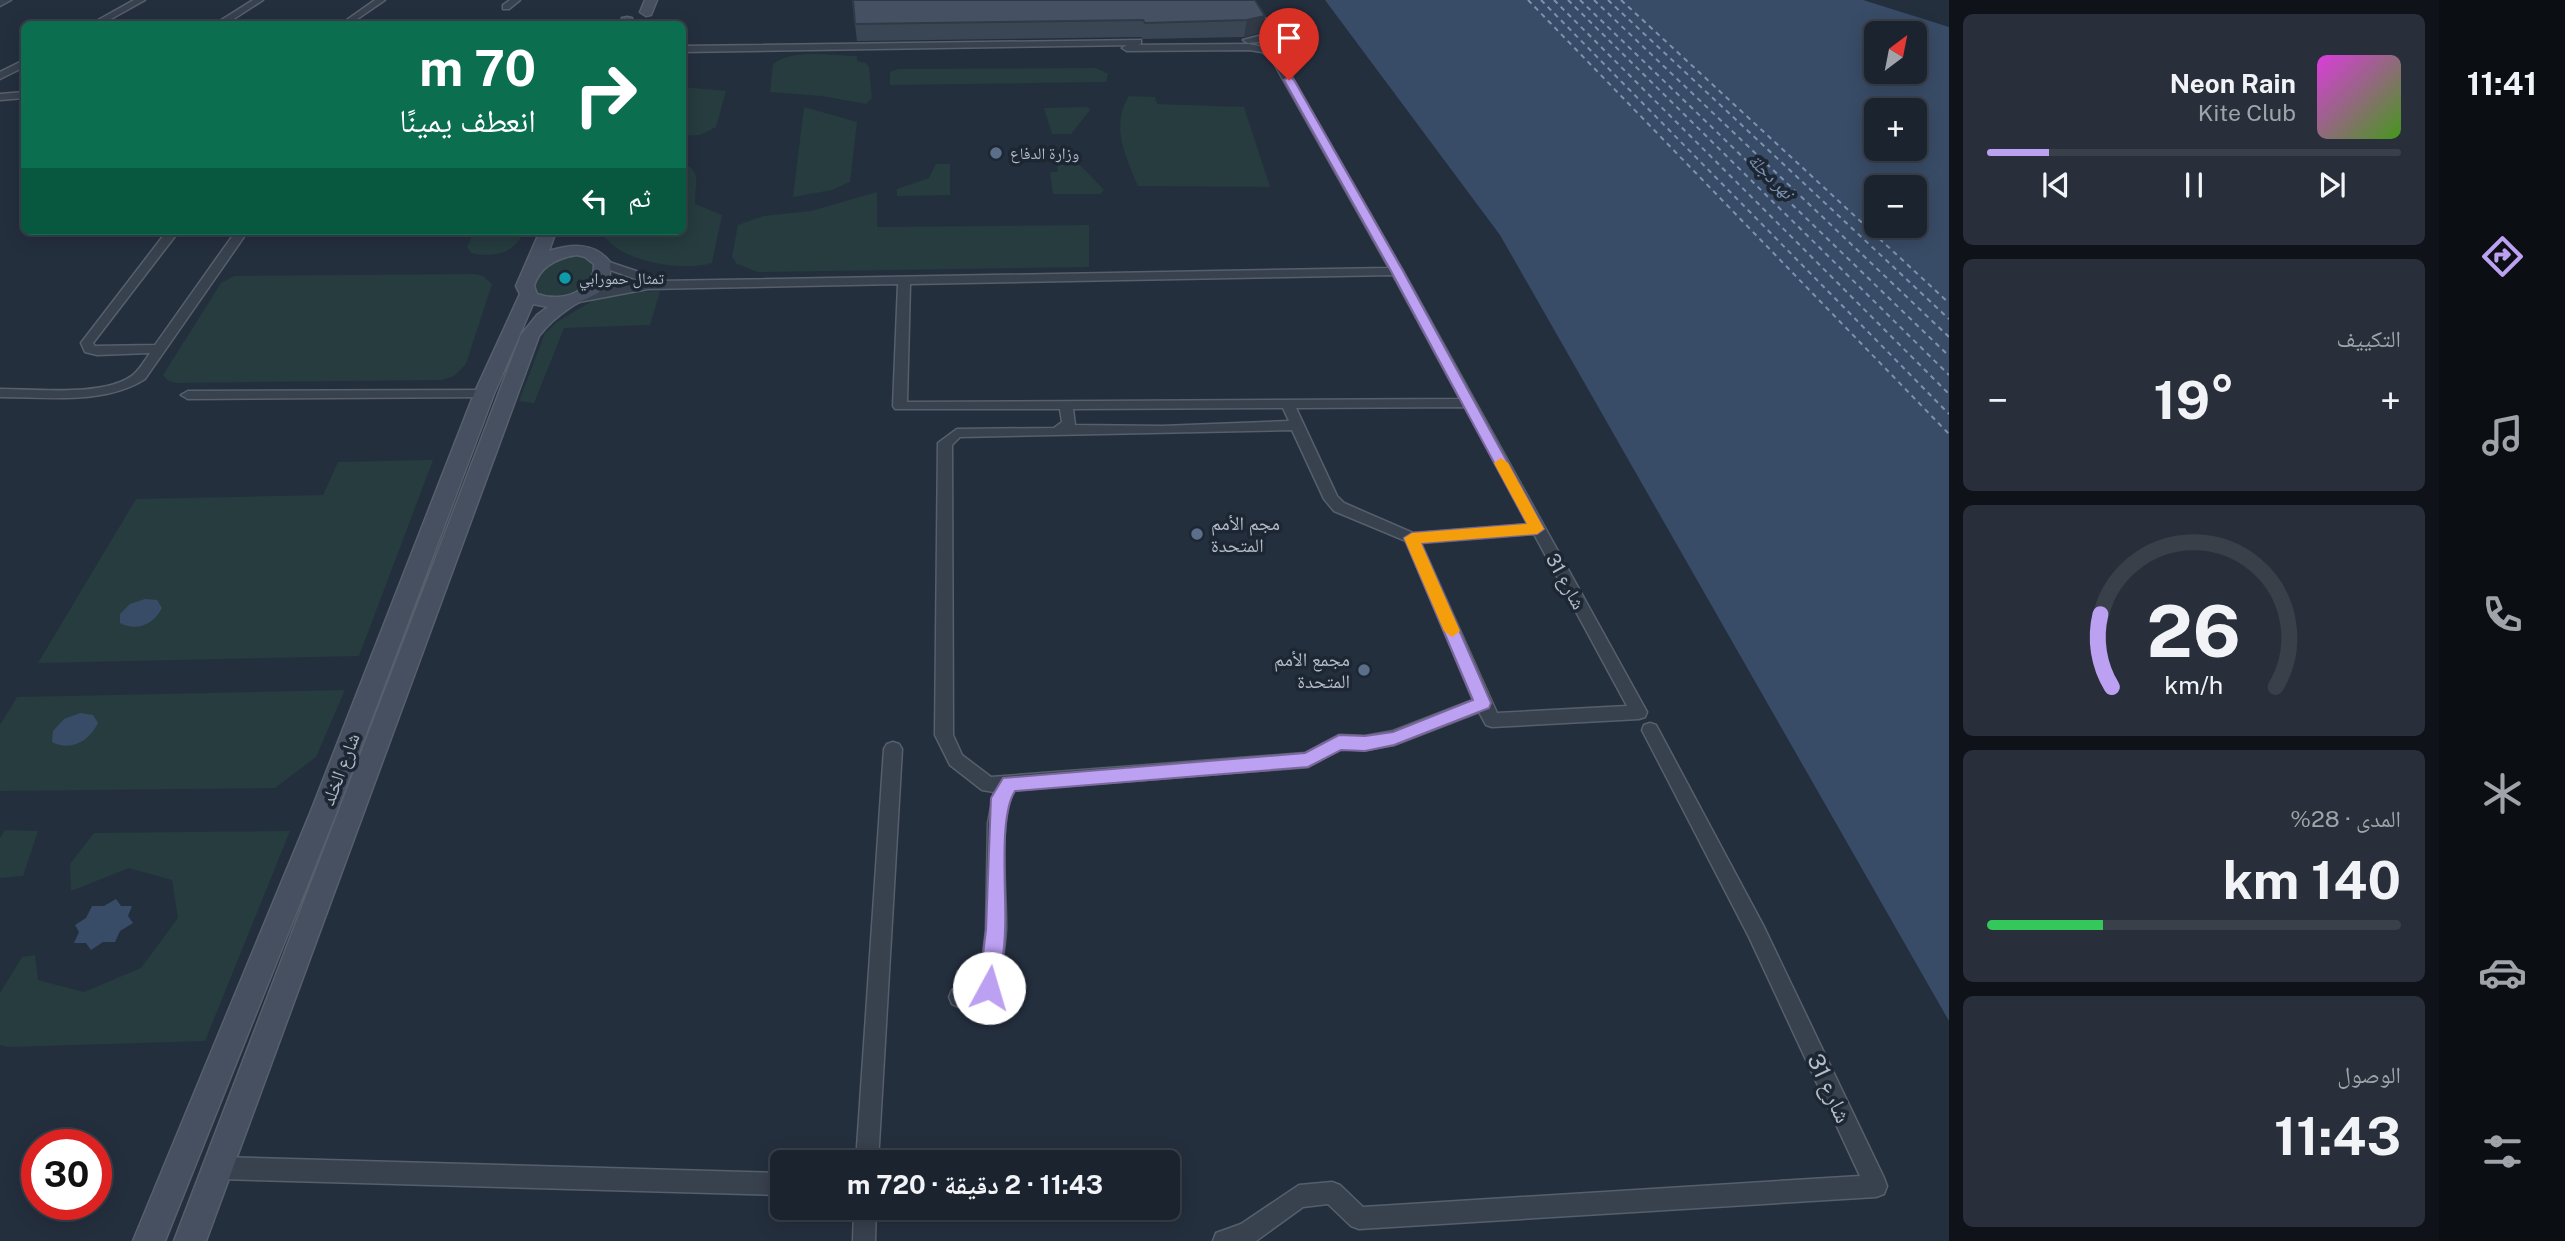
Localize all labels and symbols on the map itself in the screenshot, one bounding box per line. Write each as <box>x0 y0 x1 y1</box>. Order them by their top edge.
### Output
pin <box>1259 8 1319 80</box>
north arrow <box>1864 21 1927 84</box>
place label: وزارة الدفاع <box>1010 144 1079 164</box>
marker: وزارة الدفاع <box>988 145 1004 161</box>
water label: نهر دجلة <box>1744 149 1800 205</box>
place label: تمثال حمورابي <box>579 269 664 291</box>
marker: تمثال حمورابي <box>557 270 573 286</box>
place label: مجم الأمم المتحدة <box>1211 512 1280 556</box>
marker: مجم الأمم المتحدة <box>1189 526 1205 542</box>
street label: شارع 31 <box>1541 549 1590 613</box>
place label: مجمع الأمم المتحدة <box>1274 648 1350 692</box>
marker: مجمع الأمم المتحدة <box>1356 662 1372 678</box>
street label: شارع الخلد <box>316 730 365 809</box>
position arrow <box>952 951 1026 1025</box>
street label: شارع 31 <box>1800 1049 1858 1128</box>
speed limit sign: 30 <box>21 1129 112 1220</box>

